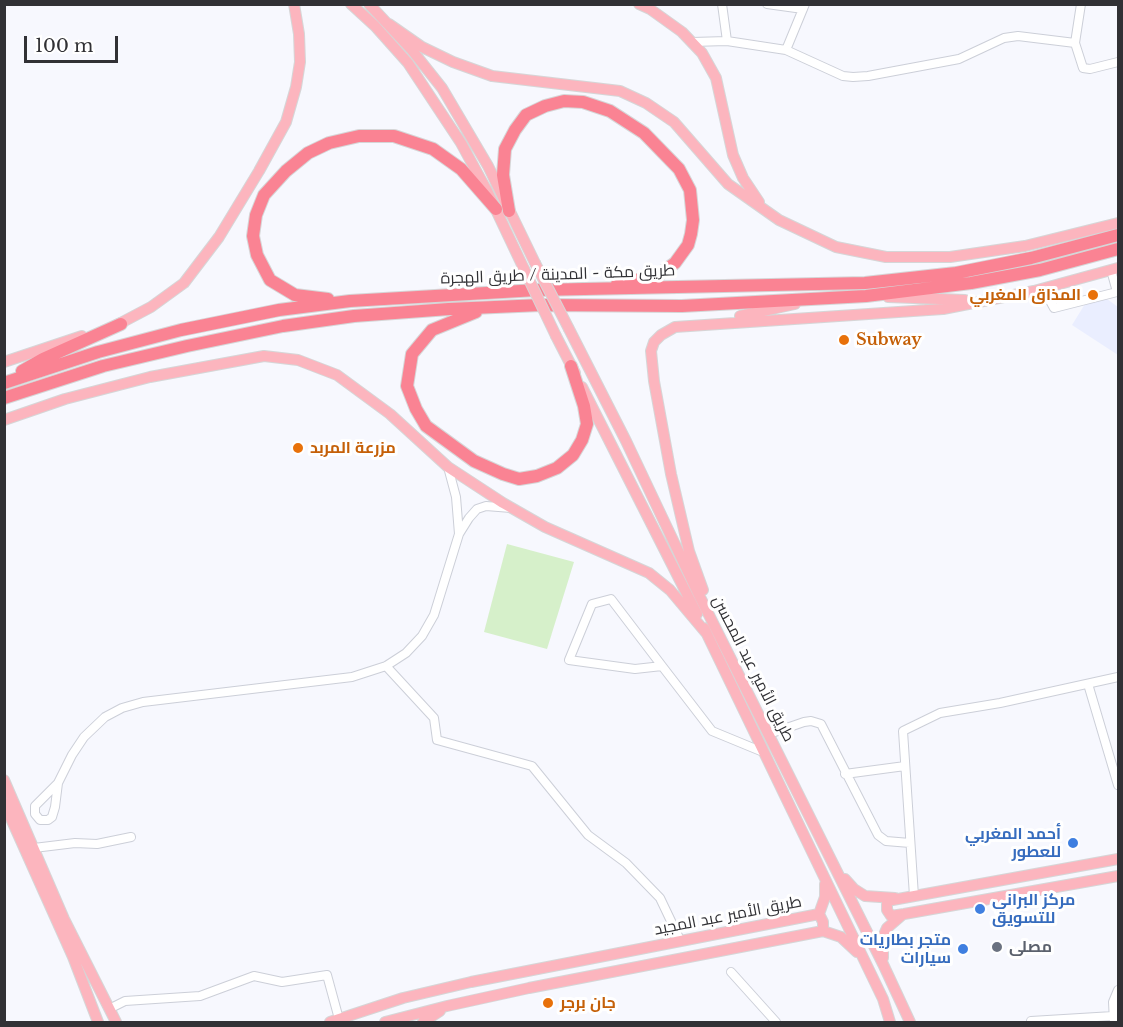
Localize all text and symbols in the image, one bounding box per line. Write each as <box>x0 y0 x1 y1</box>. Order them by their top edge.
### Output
scale bar <box>27 24 122 62</box>
text: 100 m <box>35 35 93 57</box>
street label: طريق مكة - المدينة / طريق الهجرة <box>440 261 676 289</box>
place label: المذاق المغربي <box>969 285 1081 305</box>
marker: المذاق المغربي <box>1086 288 1100 302</box>
place label: Subway <box>856 330 922 350</box>
marker: Subway <box>837 333 851 347</box>
place label: مزرعة المربد <box>310 438 396 458</box>
marker: مزرعة المربد <box>291 441 305 455</box>
street label: طريق الأمير عبد المحسن <box>708 593 798 745</box>
place label: أحمد المغربي للعطور <box>965 824 1061 862</box>
marker: أحمد المغربي للعطور <box>1066 836 1080 850</box>
place label: مركز البراني للتسويق <box>992 890 1075 928</box>
street label: طريق الأمير عبد المجيد <box>653 892 803 940</box>
marker: مركز البراني للتسويق <box>973 902 987 916</box>
place label: متجر بطاريات سيارات <box>860 930 951 968</box>
place label: مصلى <box>1009 937 1052 957</box>
marker: مصلى <box>990 940 1004 954</box>
marker: متجر بطاريات سيارات <box>956 942 970 956</box>
place label: جان برجر <box>560 993 616 1013</box>
marker: جان برجر <box>541 996 555 1010</box>

